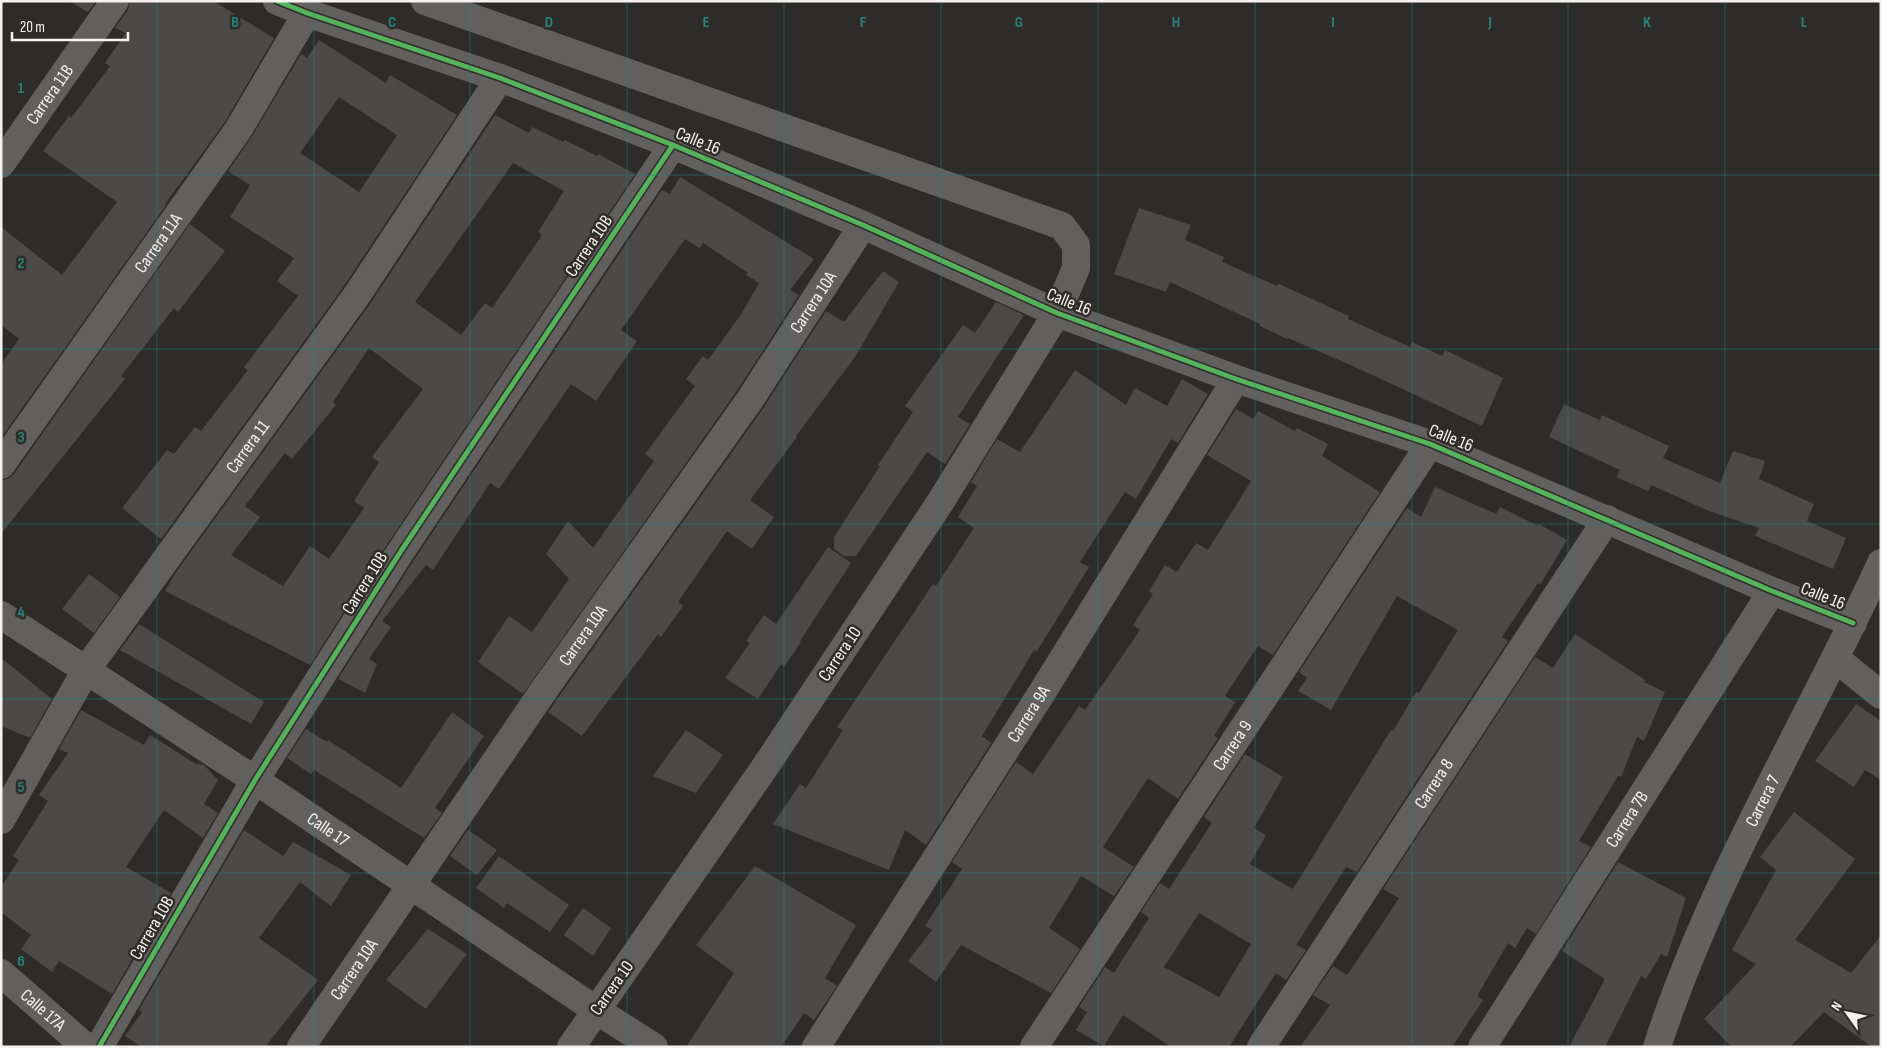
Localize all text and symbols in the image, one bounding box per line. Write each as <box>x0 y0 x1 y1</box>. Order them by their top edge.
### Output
scale bar <box>12 10 129 42</box>
text: B <box>231 13 239 32</box>
text: C <box>388 13 396 32</box>
text: D <box>545 13 553 32</box>
text: E <box>703 13 710 32</box>
text: F <box>860 13 867 32</box>
text: G <box>1015 13 1023 32</box>
text: H <box>1172 13 1180 32</box>
text: I <box>1331 13 1335 32</box>
text: J <box>1487 13 1492 32</box>
text: K <box>1643 13 1651 32</box>
text: L <box>1801 13 1808 32</box>
text: 20 m <box>20 18 45 37</box>
street label: Carrera 11B <box>22 61 78 129</box>
street label: Calle 16 <box>673 123 724 159</box>
street label: Carrera 11A <box>130 209 186 277</box>
street label: Carrera 10B <box>561 211 617 281</box>
text: 2 <box>17 254 25 273</box>
street label: Carrera 10A <box>785 267 841 337</box>
street label: Calle 16 <box>1044 284 1095 320</box>
street label: Carrera 11 <box>221 416 274 477</box>
street label: Calle 16 <box>1426 420 1477 456</box>
text: 3 <box>17 428 25 447</box>
street label: Carrera 10B <box>338 548 392 618</box>
street label: Calle 16 <box>1798 578 1849 614</box>
street label: Carrera 10A <box>554 601 612 670</box>
text: 4 <box>17 603 25 622</box>
street label: Carrera 10 <box>814 623 866 685</box>
street label: Carrera 9A <box>1002 681 1054 746</box>
street label: Carrera 9 <box>1208 716 1256 774</box>
street label: Carrera 8 <box>1410 755 1458 812</box>
street label: Carrera 7 <box>1741 771 1784 830</box>
text: 5 <box>17 778 25 797</box>
street label: Carrera 7B <box>1601 787 1653 851</box>
street label: Calle 17 <box>303 808 354 851</box>
street label: Carrera 10B <box>125 893 179 963</box>
street label: Carrera 10A <box>326 935 382 1004</box>
text: 6 <box>17 952 25 971</box>
street label: Carrera 10 <box>586 957 638 1019</box>
street label: Calle 17A <box>16 984 70 1035</box>
north arrow <box>1822 988 1872 1038</box>
text: N <box>1827 998 1846 1014</box>

